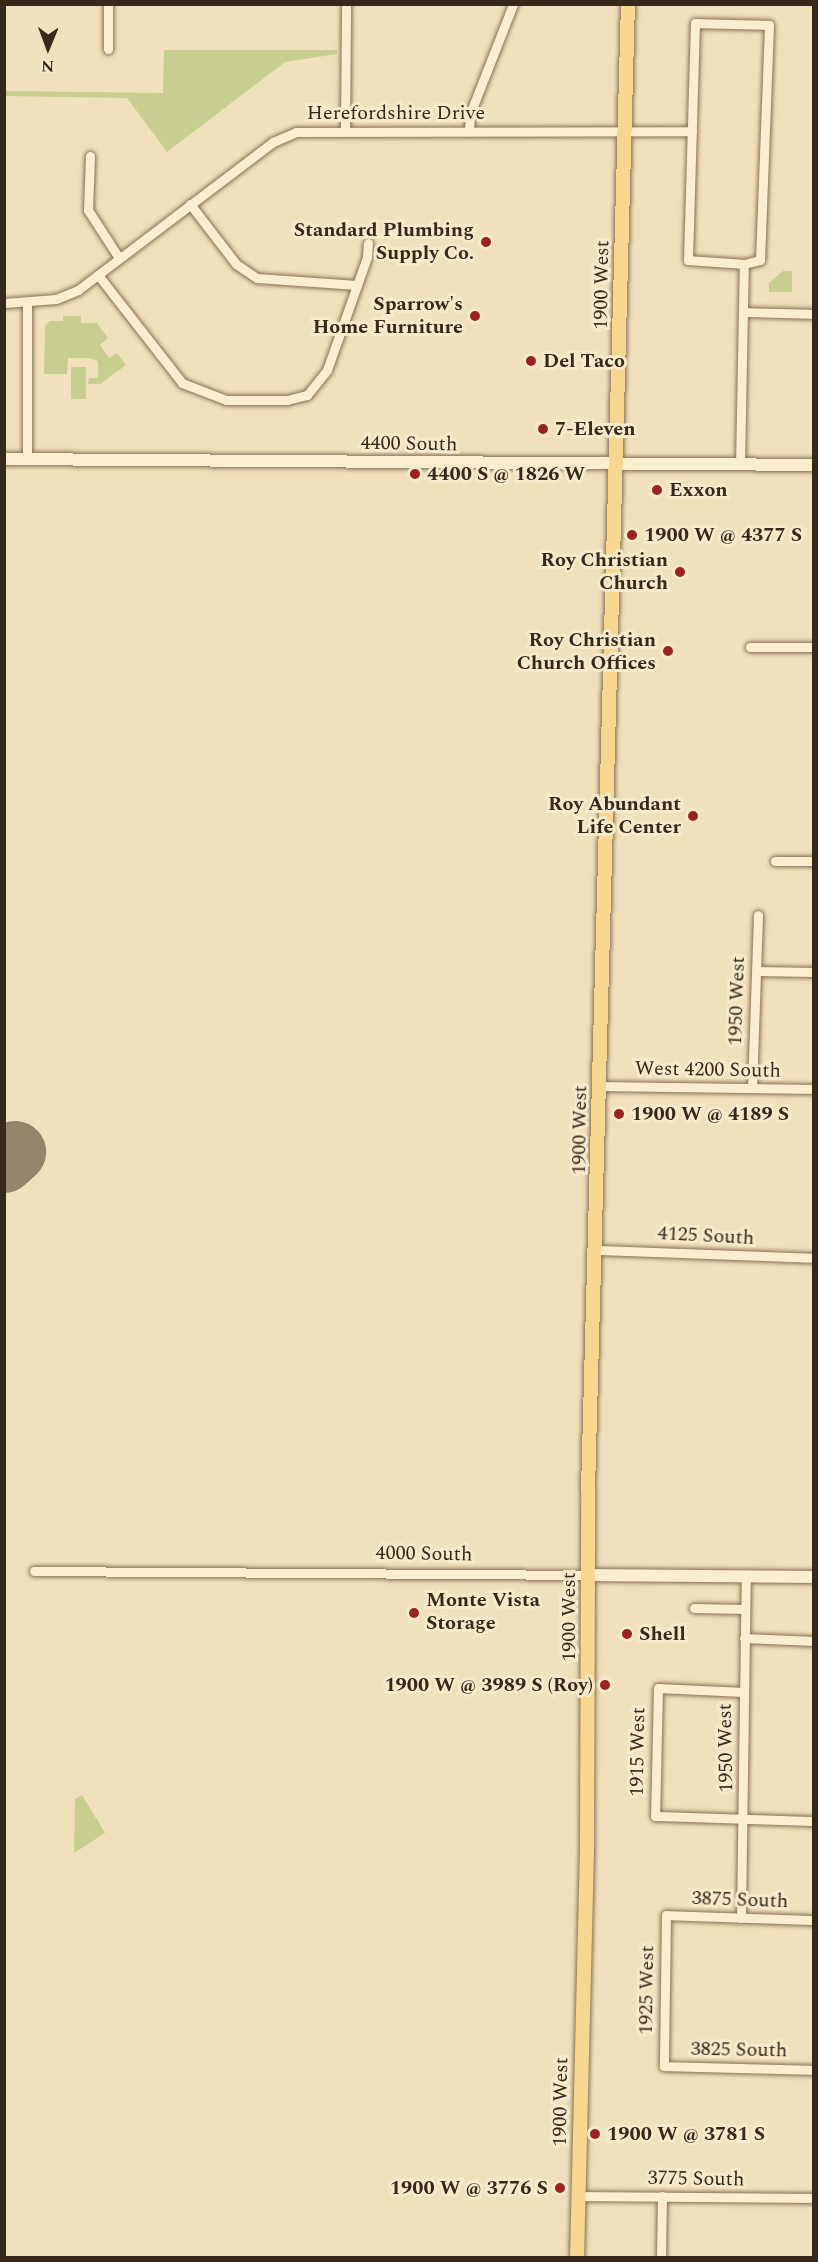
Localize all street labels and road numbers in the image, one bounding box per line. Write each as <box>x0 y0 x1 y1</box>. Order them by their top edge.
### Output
street label: Herefordshire Drive <box>307 101 485 125</box>
street label: 1900 West <box>589 240 615 330</box>
street label: 4400 South <box>360 431 458 457</box>
street label: 1950 West <box>723 956 751 1046</box>
street label: West 4200 South <box>635 1057 781 1083</box>
street label: 1900 West <box>567 1085 593 1175</box>
street label: 4125 South <box>657 1221 755 1251</box>
street label: 4000 South <box>375 1541 473 1567</box>
street label: 1900 West <box>557 1572 581 1662</box>
street label: 1950 West <box>713 1703 739 1793</box>
street label: 1915 West <box>625 1707 651 1797</box>
street label: 3875 South <box>691 1886 789 1914</box>
street label: 1925 West <box>634 1945 660 2035</box>
street label: 3825 South <box>690 2037 788 2063</box>
street label: 1900 West <box>548 2057 574 2147</box>
street label: 3775 South <box>647 2166 745 2192</box>

